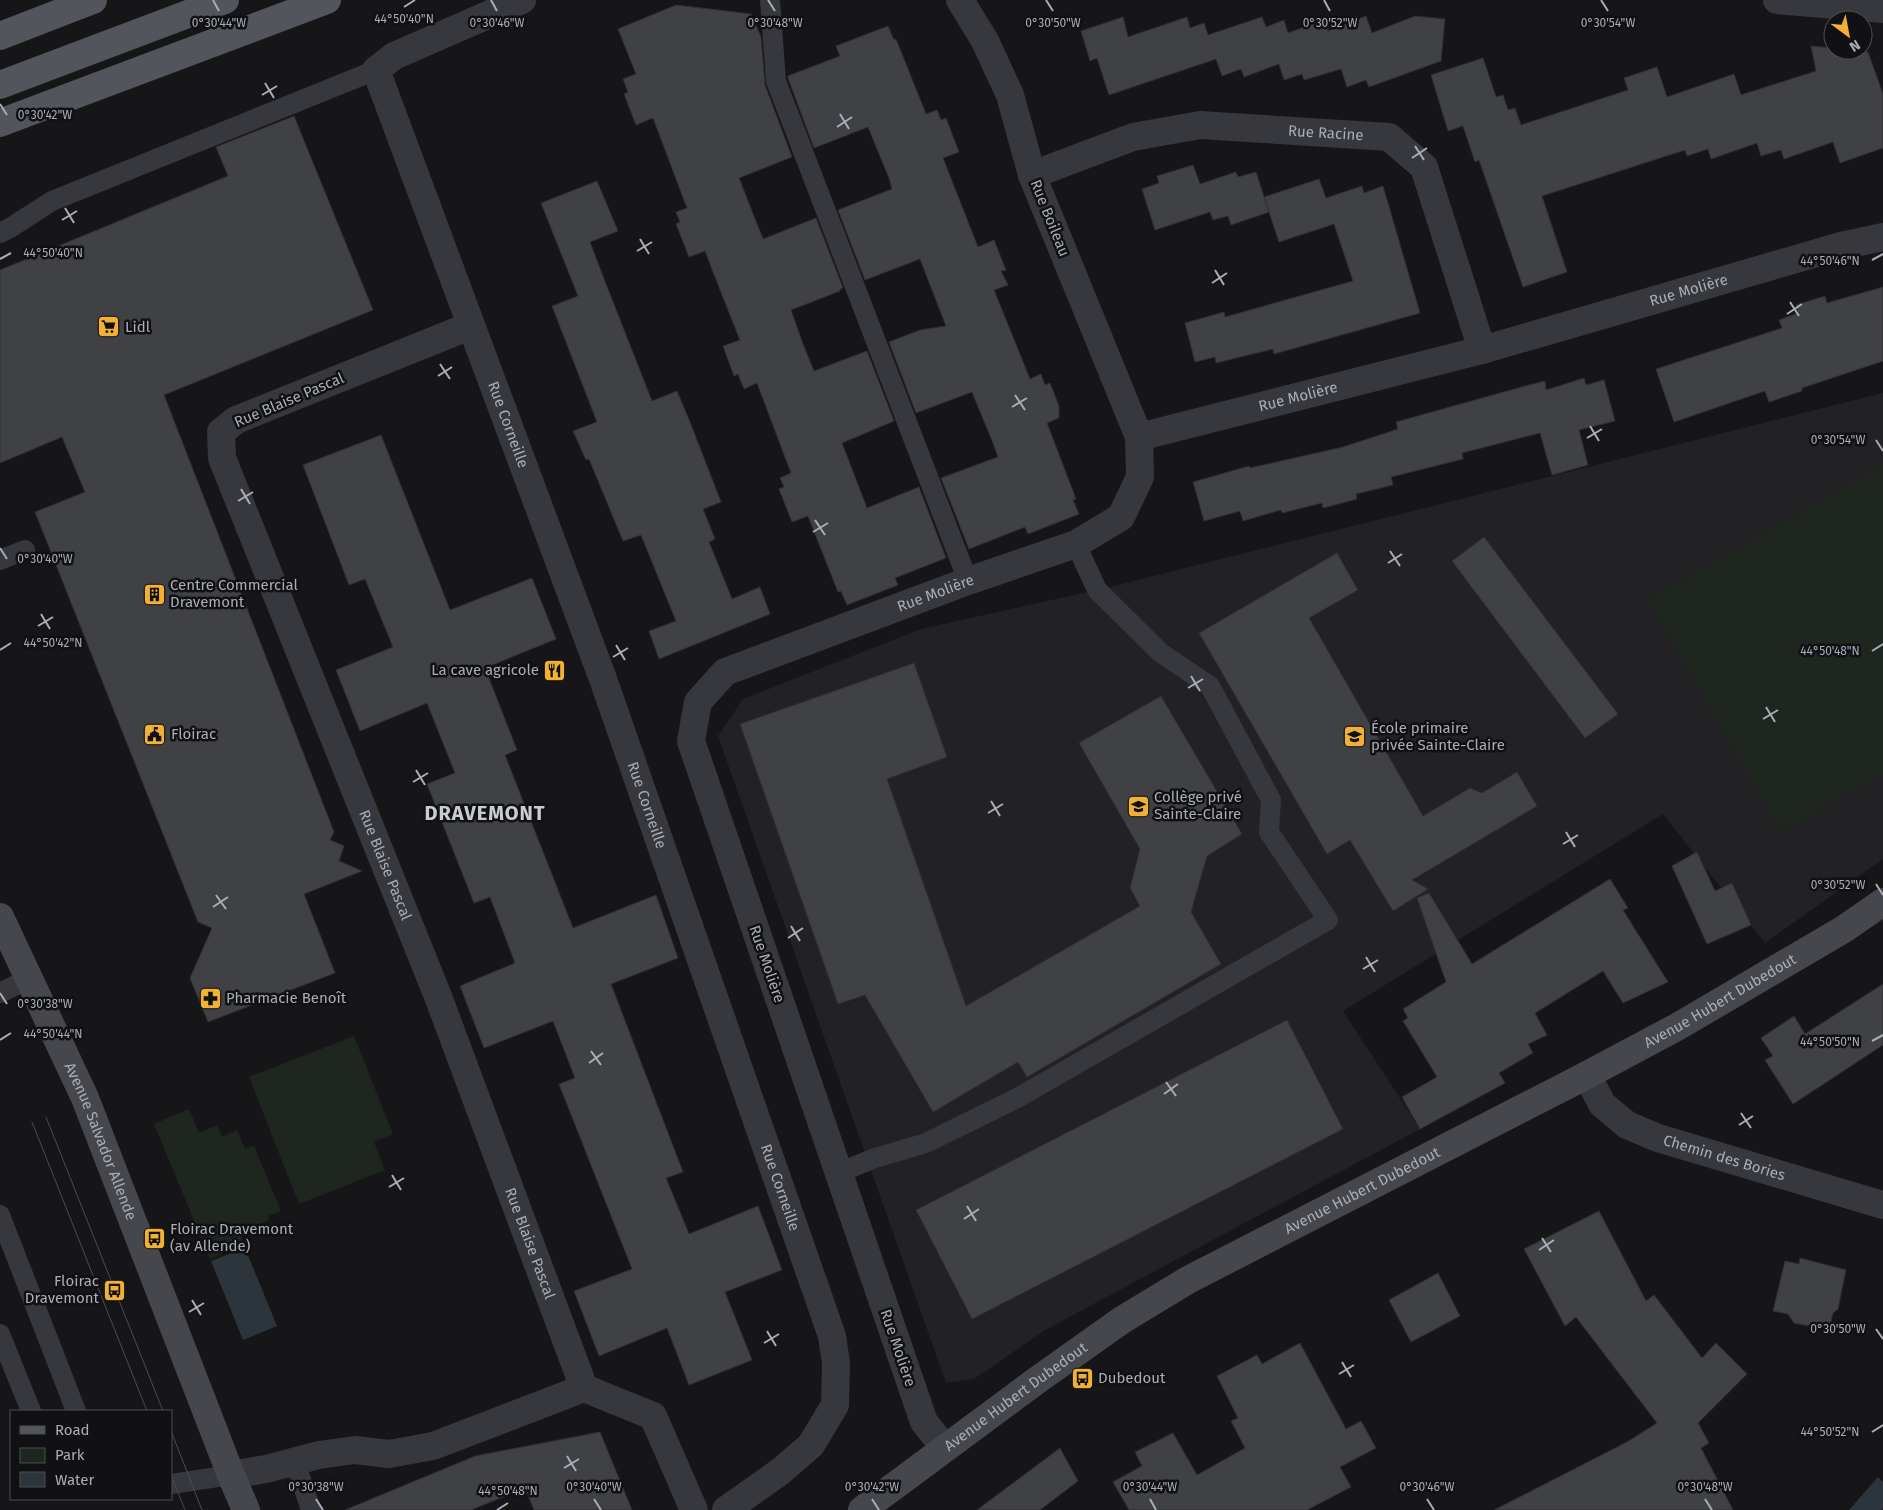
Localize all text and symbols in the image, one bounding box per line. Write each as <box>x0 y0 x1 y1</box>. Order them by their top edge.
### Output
north arrow <box>1823 10 1873 60</box>
text: 44°50'40"N <box>374 12 434 26</box>
text: 0°30'44"W <box>192 16 246 30</box>
text: 0°30'46"W <box>470 16 525 30</box>
text: 0°30'48"W <box>747 16 803 30</box>
text: 0°30'50"W <box>1025 16 1081 30</box>
text: 0°30'52"W <box>1303 16 1357 30</box>
text: 0°30'54"W <box>1581 16 1635 30</box>
text: N <box>1846 36 1863 55</box>
text: 0°30'42"W <box>18 108 72 122</box>
street label: Rue Racine <box>1288 122 1364 144</box>
street label: Rue Boileau <box>1026 177 1074 259</box>
text: 44°50'40"N <box>23 246 83 260</box>
text: 44°50'46"N <box>1800 254 1860 268</box>
street label: Rue Molière <box>1647 270 1730 310</box>
supermarket icon: Lidl <box>97 315 121 339</box>
place label: Lidl <box>125 318 151 336</box>
street label: Rue Blaise Pascal <box>232 369 347 431</box>
street label: Rue Molière <box>1257 378 1339 415</box>
street label: Rue Corneille <box>484 379 532 470</box>
text: 0°30'54"W <box>1811 433 1865 447</box>
text: 0°30'40"W <box>17 552 73 566</box>
street label: Rue Molière <box>895 571 976 616</box>
place label: Centre Commercial Dravemont <box>170 576 298 611</box>
building icon: Centre Commercial Dravemont <box>142 582 166 606</box>
text: 44°50'42"N <box>24 636 82 650</box>
text: 44°50'48"N <box>1800 644 1860 658</box>
restaurant icon: La cave agricole <box>543 658 567 682</box>
place label: La cave agricole <box>431 661 539 679</box>
place label: École primaire privée Sainte-Claire <box>1371 719 1505 754</box>
public building icon: Floirac <box>143 722 167 746</box>
place label: Floirac <box>171 725 216 743</box>
school or university icon: École primaire privée Sainte-Claire <box>1343 725 1367 749</box>
street label: Rue Corneille <box>624 759 670 851</box>
place label: Collège privé Sainte-Claire <box>1154 788 1242 823</box>
school or university icon: Collège privé Sainte-Claire <box>1126 794 1150 818</box>
district label: DRAVEMONT <box>424 801 546 825</box>
street label: Rue Blaise Pascal <box>355 807 416 923</box>
text: 0°30'52"W <box>1811 878 1865 892</box>
street label: Rue Molière <box>745 923 789 1005</box>
street label: Avenue Hubert Dubedout <box>1641 950 1800 1052</box>
pharmacy icon: Pharmacie Benoît <box>198 986 222 1010</box>
place label: Pharmacie Benoît <box>226 989 347 1007</box>
text: 0°30'38"W <box>17 997 73 1011</box>
text: 44°50'44"N <box>24 1027 82 1041</box>
text: 44°50'50"N <box>1800 1035 1860 1049</box>
street label: Avenue Salvador Allende <box>61 1060 140 1223</box>
street label: Chemin des Bories <box>1661 1131 1787 1184</box>
street label: Rue Corneille <box>757 1142 804 1233</box>
street label: Avenue Hubert Dubedout <box>1281 1143 1443 1238</box>
street label: Rue Blaise Pascal <box>501 1185 559 1302</box>
place label: Floirac Dravemont (av Allende) <box>170 1220 294 1255</box>
bus stop icon: Floirac Dravemont (av Allende) <box>142 1226 166 1250</box>
place label: Floirac Dravemont <box>25 1272 100 1307</box>
bus stop icon: Floirac Dravemont <box>103 1278 127 1302</box>
street label: Rue Molière <box>876 1307 920 1389</box>
text: 0°30'50"W <box>1810 1322 1866 1336</box>
street label: Avenue Hubert Dubedout <box>941 1338 1091 1455</box>
bus stop icon: Dubedout <box>1070 1366 1094 1390</box>
place label: Dubedout <box>1098 1369 1166 1387</box>
legend <box>10 1410 172 1500</box>
text: Road <box>55 1421 90 1439</box>
text: 44°50'52"N <box>1800 1425 1860 1439</box>
text: Park <box>55 1446 85 1464</box>
text: Water <box>55 1471 94 1489</box>
text: 0°30'38"W <box>288 1480 344 1494</box>
text: 0°30'40"W <box>566 1480 622 1494</box>
text: 0°30'42"W <box>845 1480 899 1494</box>
text: 0°30'44"W <box>1123 1480 1177 1494</box>
text: 0°30'46"W <box>1400 1480 1455 1494</box>
text: 0°30'48"W <box>1677 1480 1733 1494</box>
text: 44°50'48"N <box>478 1484 538 1498</box>

